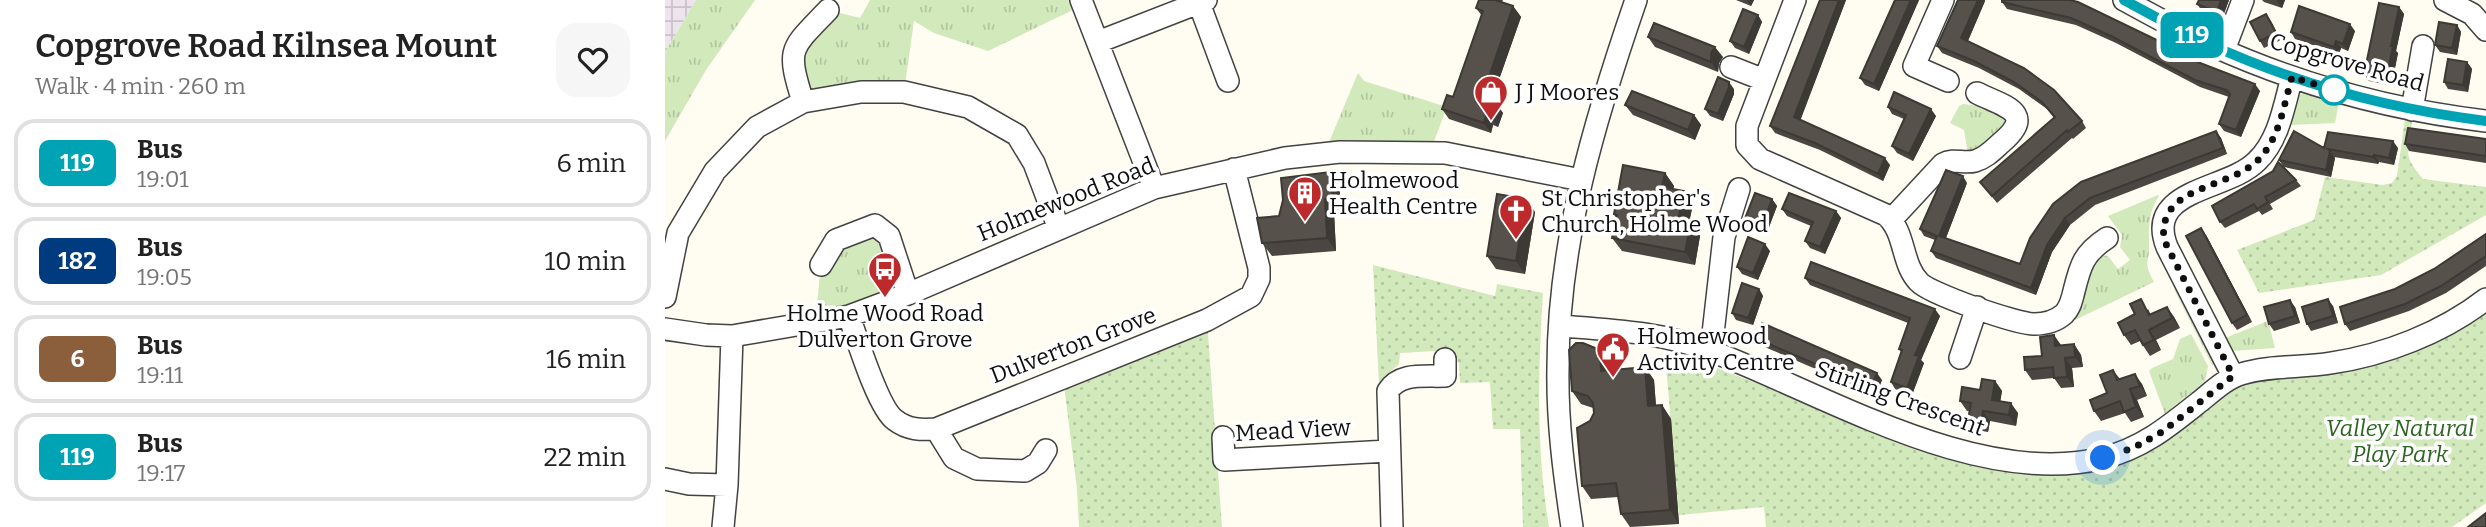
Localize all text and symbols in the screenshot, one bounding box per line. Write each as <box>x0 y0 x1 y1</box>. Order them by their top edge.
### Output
line badge: 119 <box>2152 12 2232 58</box>
text: 119 <box>2175 21 2209 49</box>
button: heart <box>556 23 630 97</box>
text: Copgrove Road Kilnsea Mount <box>35 26 497 66</box>
street label: Copgrove Road <box>2267 27 2428 97</box>
text: Walk · 4 min · 260 m <box>35 72 246 100</box>
shop icon: J J Moores <box>1472 73 1510 122</box>
unlabelled marker <box>2319 75 2349 105</box>
place label: J J Moores <box>1514 78 1619 106</box>
text: Bus <box>137 134 183 165</box>
text: 6 min <box>557 148 626 179</box>
text: 119 <box>60 149 95 177</box>
street label: Holmewood Road <box>973 151 1159 247</box>
text: 19:01 <box>137 165 189 193</box>
place label: Holmewood Health Centre <box>1329 166 1478 220</box>
building icon: Holmewood Health Centre <box>1286 174 1324 223</box>
place label: St Christopher's Church, Holme Wood <box>1541 184 1768 238</box>
church icon: St Christopher's Church, Holme Wood <box>1497 192 1535 241</box>
text: Bus <box>137 232 183 263</box>
text: 10 min <box>545 246 626 277</box>
text: 182 <box>58 247 97 275</box>
bus stop icon: Holme Wood Road Dulverton Grove <box>866 250 904 299</box>
text: 19:05 <box>137 263 192 291</box>
place label: Holme Wood Road Dulverton Grove <box>786 299 984 353</box>
street label: Dulverton Grove <box>986 301 1160 389</box>
place label: Holmewood Activity Centre <box>1637 322 1795 376</box>
text: Bus <box>137 330 183 361</box>
public building icon: Holmewood Activity Centre <box>1594 330 1632 379</box>
text: 16 min <box>546 344 626 375</box>
text: 6 <box>70 345 85 373</box>
street label: Stirling Crescent <box>1812 354 1988 442</box>
text: 19:11 <box>137 361 183 389</box>
street label: Mead View <box>1234 413 1352 447</box>
park label: Valley Natural Play Park <box>2326 414 2474 468</box>
text: Bus <box>137 428 183 459</box>
your location <box>2085 440 2120 475</box>
text: 22 min <box>544 442 626 473</box>
text: 119 <box>60 443 95 471</box>
text: 19:17 <box>137 459 185 487</box>

